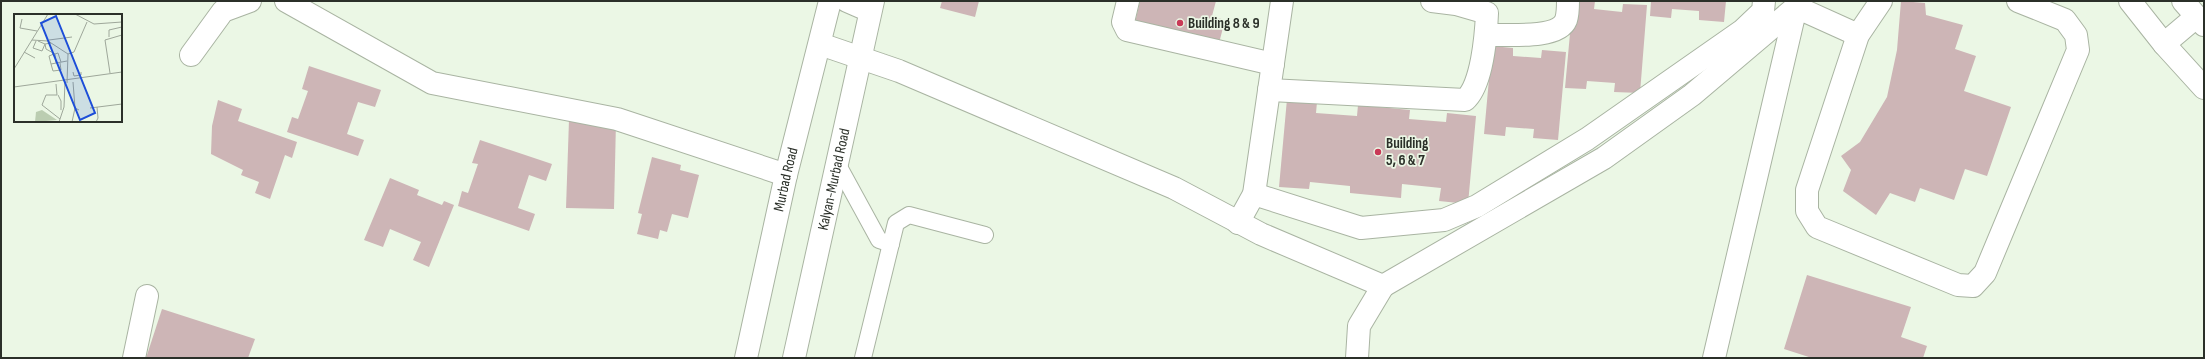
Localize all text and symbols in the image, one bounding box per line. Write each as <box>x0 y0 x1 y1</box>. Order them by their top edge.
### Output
inset map <box>14 14 122 122</box>
place label: Building 8 & 9 <box>1188 14 1260 33</box>
marker: Building 8 & 9 <box>1175 18 1185 28</box>
street label: Kalyan-Murbad Road <box>814 127 855 232</box>
place label: Building 5, 6 & 7 <box>1386 134 1429 170</box>
street label: Murbad Road <box>769 145 803 213</box>
marker: Building 5, 6 & 7 <box>1373 147 1383 157</box>

